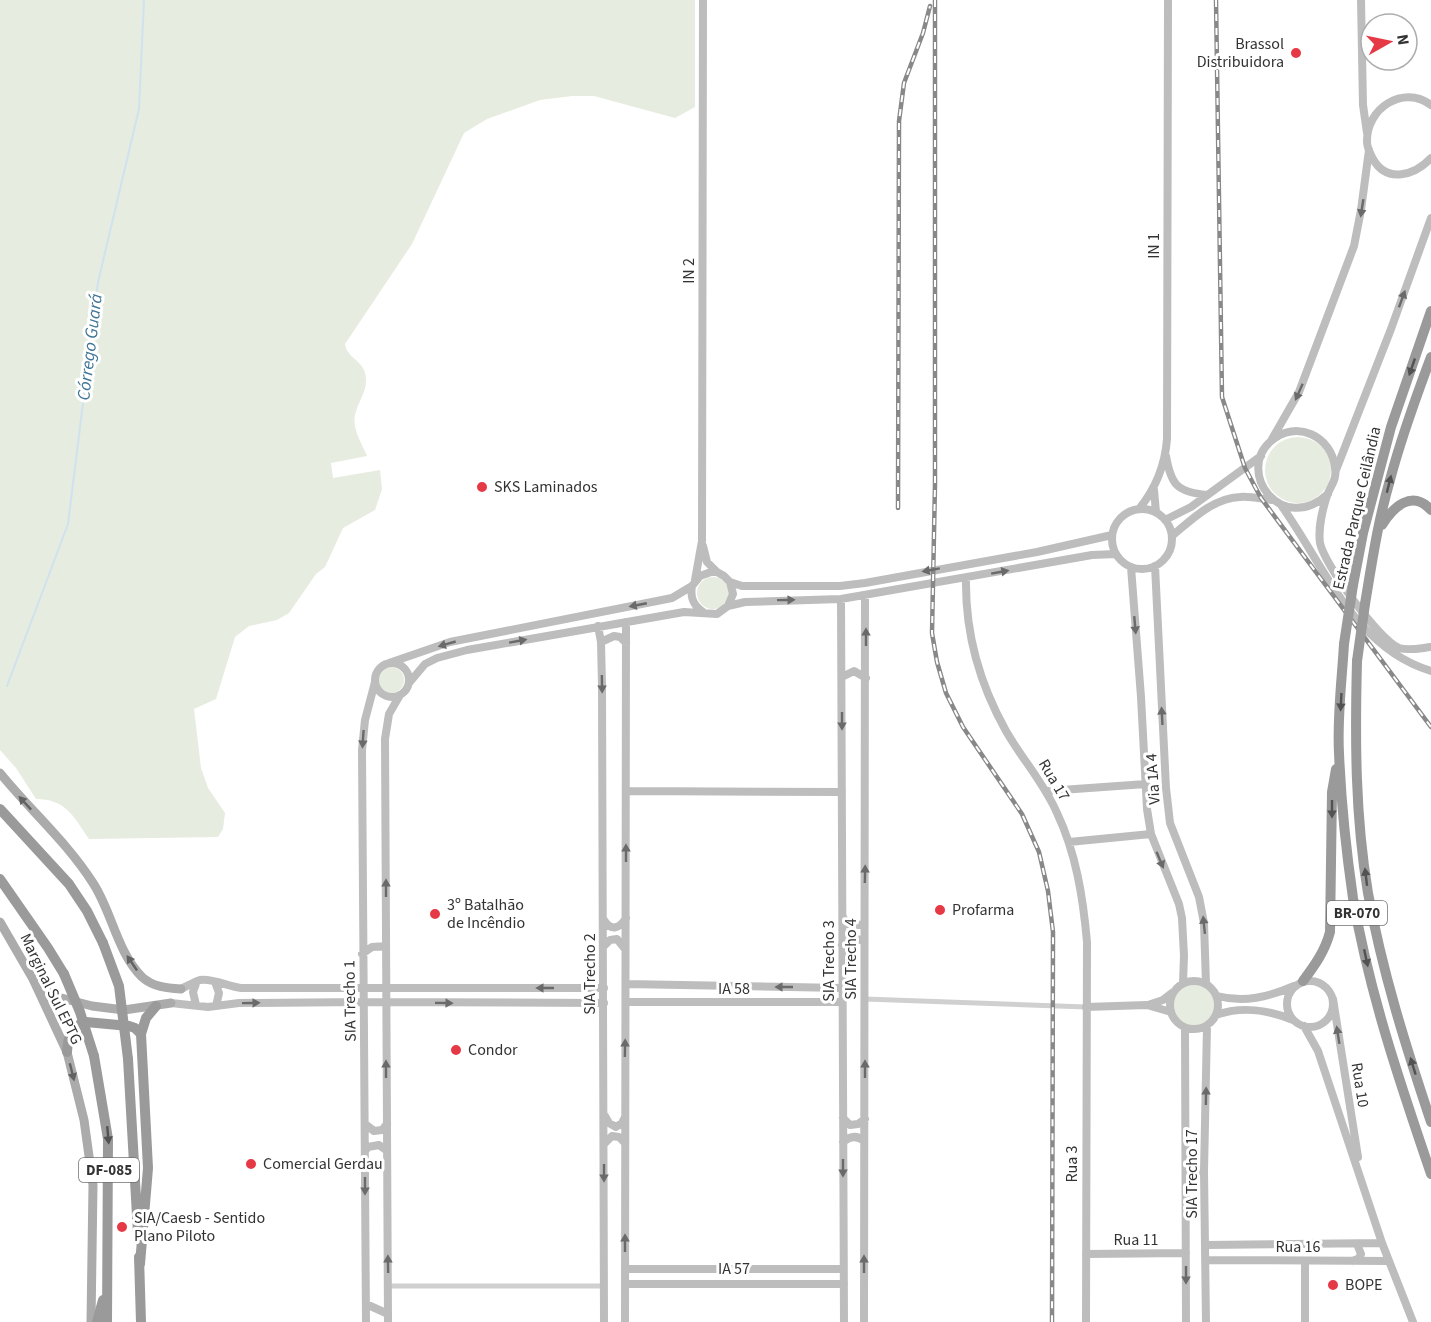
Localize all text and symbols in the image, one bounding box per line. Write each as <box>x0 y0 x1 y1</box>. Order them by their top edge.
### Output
north arrow <box>1359 12 1419 72</box>
place label: Brassol Distribuidora <box>1197 33 1284 73</box>
text: N <box>1391 33 1415 47</box>
marker: Brassol Distribuidora <box>1289 46 1303 60</box>
one-way arrow <box>1357 198 1366 217</box>
street label: IN 1 <box>1143 233 1165 259</box>
street label: IN 2 <box>678 258 700 284</box>
one-way arrow <box>1398 290 1408 308</box>
water label: Córrego Guará <box>71 292 109 402</box>
one-way arrow <box>1406 358 1416 376</box>
one-way arrow <box>1294 383 1304 401</box>
street label: Estrada Parque Ceilândia <box>1328 424 1386 592</box>
one-way arrow <box>1384 475 1394 494</box>
place label: SKS Laminados <box>494 476 598 498</box>
marker: SKS Laminados <box>475 480 489 494</box>
one-way arrow <box>921 566 940 575</box>
one-way arrow <box>991 567 1010 576</box>
one-way arrow <box>777 595 796 605</box>
one-way arrow <box>628 601 647 610</box>
one-way arrow <box>1131 616 1140 635</box>
one-way arrow <box>861 627 871 646</box>
one-way arrow <box>509 636 528 645</box>
one-way arrow <box>438 640 456 649</box>
one-way arrow <box>597 675 607 694</box>
one-way arrow <box>1337 692 1346 711</box>
one-way arrow <box>1158 706 1167 725</box>
one-way arrow <box>837 711 847 730</box>
one-way arrow <box>358 729 368 748</box>
street label: Via 1A 4 <box>1140 753 1166 805</box>
street label: Rua 17 <box>1033 755 1075 805</box>
one-way arrow <box>19 796 32 811</box>
one-way arrow <box>1327 799 1337 818</box>
one-way arrow <box>621 843 631 862</box>
one-way arrow <box>1155 851 1165 869</box>
one-way arrow <box>860 864 869 883</box>
one-way arrow <box>1361 867 1371 886</box>
one-way arrow <box>381 878 391 897</box>
place label: 3º Batalhão de Incêndio <box>447 894 525 934</box>
place label: Profarma <box>952 899 1014 921</box>
road number: BR-070 <box>1327 901 1387 925</box>
marker: Profarma <box>933 903 947 917</box>
marker: 3º Batalhão de Incêndio <box>428 907 442 921</box>
one-way arrow <box>1199 916 1209 935</box>
street label: SIA Trecho 4 <box>840 918 862 1000</box>
street label: SIA Trecho 3 <box>818 920 840 1002</box>
street label: Marginal Sul EPTG <box>15 930 87 1048</box>
street label: SIA Trecho 2 <box>579 933 601 1015</box>
one-way arrow <box>1362 949 1371 968</box>
one-way arrow <box>127 955 138 972</box>
street label: SIA Trecho 1 <box>338 960 362 1042</box>
street label: IA 58 <box>718 978 750 1000</box>
one-way arrow <box>774 982 793 992</box>
one-way arrow <box>536 983 555 993</box>
one-way arrow <box>241 998 260 1008</box>
one-way arrow <box>435 998 454 1007</box>
one-way arrow <box>1334 1025 1343 1044</box>
one-way arrow <box>620 1038 630 1057</box>
place label: Condor <box>468 1039 518 1061</box>
marker: Condor <box>449 1043 463 1057</box>
one-way arrow <box>1408 1057 1417 1075</box>
one-way arrow <box>381 1059 391 1078</box>
one-way arrow <box>860 1059 870 1078</box>
street label: Rua 10 <box>1346 1061 1374 1109</box>
one-way arrow <box>68 1063 77 1081</box>
one-way arrow <box>1201 1086 1211 1105</box>
one-way arrow <box>103 1125 113 1144</box>
street label: SIA Trecho 17 <box>1181 1129 1203 1219</box>
street label: Rua 3 <box>1061 1145 1083 1183</box>
place label: Comercial Gerdau <box>263 1153 383 1175</box>
marker: Comercial Gerdau <box>244 1157 258 1171</box>
road number: DF-085 <box>79 1158 139 1182</box>
one-way arrow <box>838 1158 848 1177</box>
one-way arrow <box>599 1164 609 1183</box>
one-way arrow <box>360 1177 370 1196</box>
place label: SIA/Caesb - Sentido Plano Piloto <box>134 1207 265 1247</box>
marker: SIA/Caesb - Sentido Plano Piloto <box>115 1220 129 1234</box>
street label: Rua 11 <box>1114 1229 1159 1251</box>
one-way arrow <box>620 1233 630 1252</box>
street label: Rua 16 <box>1276 1236 1321 1258</box>
one-way arrow <box>383 1254 392 1273</box>
one-way arrow <box>859 1254 869 1273</box>
street label: IA 57 <box>718 1258 750 1280</box>
one-way arrow <box>1181 1266 1191 1285</box>
place label: BOPE <box>1345 1274 1383 1296</box>
marker: BOPE <box>1326 1278 1340 1292</box>

